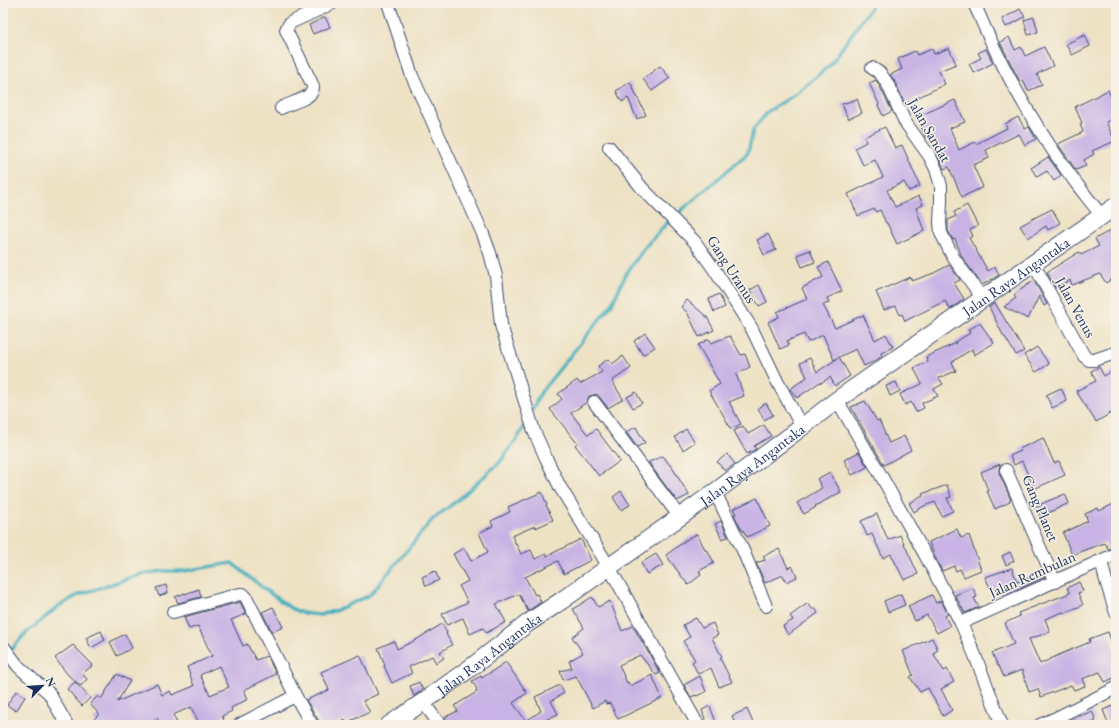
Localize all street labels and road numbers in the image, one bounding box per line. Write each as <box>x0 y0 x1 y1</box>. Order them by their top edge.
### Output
street label: Jalan Sandat <box>903 93 956 166</box>
street label: Gang Uranus <box>703 231 761 307</box>
street label: Jalan Raya Angantaka <box>957 232 1073 321</box>
street label: Jalan Venus <box>1051 271 1101 341</box>
street label: Jalan Raya Angantaka <box>694 419 808 511</box>
street label: Gang Planet <box>1018 472 1064 545</box>
street label: Jalan Rembulan <box>984 546 1078 602</box>
street label: Jalan Raya Angantaka <box>431 608 545 700</box>

